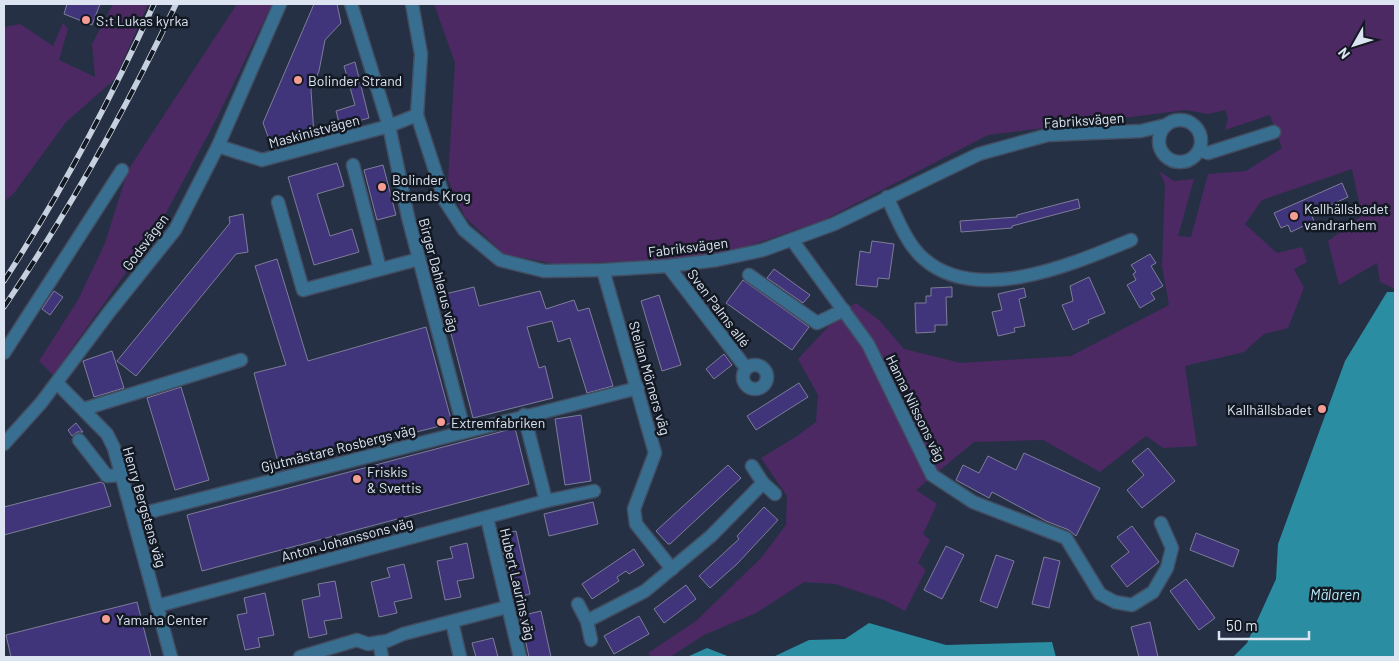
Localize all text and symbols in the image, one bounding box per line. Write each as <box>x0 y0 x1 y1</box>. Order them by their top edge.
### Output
place label: S:t Lukas kyrka <box>96 12 188 29</box>
marker: S:t Lukas kyrka <box>80 14 92 26</box>
north arrow <box>1329 20 1379 70</box>
text: N <box>1334 45 1353 62</box>
place label: Bolinder Strand <box>308 72 402 89</box>
marker: Bolinder Strand <box>292 74 304 86</box>
street label: Fabriksvägen <box>1043 109 1125 131</box>
street label: Maskinistvägen <box>267 111 361 151</box>
place label: Bolinder Strands Krog <box>392 171 471 204</box>
marker: Bolinder Strands Krog <box>376 181 388 193</box>
place label: Kallhällsbadet vandrarhem <box>1304 200 1389 233</box>
street label: Godsvägen <box>118 210 172 274</box>
marker: Kallhällsbadet vandrarhem <box>1288 210 1300 222</box>
street label: Birger Dahlerus väg <box>416 216 462 334</box>
street label: Fabriksvägen <box>647 234 729 260</box>
street label: Sven Palms allé <box>684 266 754 350</box>
street label: Stellan Mörners väg <box>626 319 674 437</box>
street label: Hanna Nilssons väg <box>883 352 949 464</box>
place label: Kallhällsbadet <box>1227 401 1312 418</box>
marker: Kallhällsbadet <box>1316 403 1328 415</box>
place label: Extremfabriken <box>451 414 545 431</box>
marker: Extremfabriken <box>435 416 447 428</box>
street label: Gjutmästare Rosbergs väg <box>259 421 417 475</box>
street label: Henry Bergstens väg <box>120 445 170 569</box>
place label: Friskis & Svettis <box>367 463 422 496</box>
marker: Friskis & Svettis <box>351 473 363 485</box>
street label: Anton Johanssons väg <box>279 513 415 565</box>
street label: Hubert Laurins väg <box>497 526 539 642</box>
water label: Mälaren <box>1310 585 1360 603</box>
scale bar <box>1219 608 1309 640</box>
place label: Yamaha Center <box>116 611 208 628</box>
marker: Yamaha Center <box>100 613 112 625</box>
text: 50 m <box>1226 616 1258 634</box>

